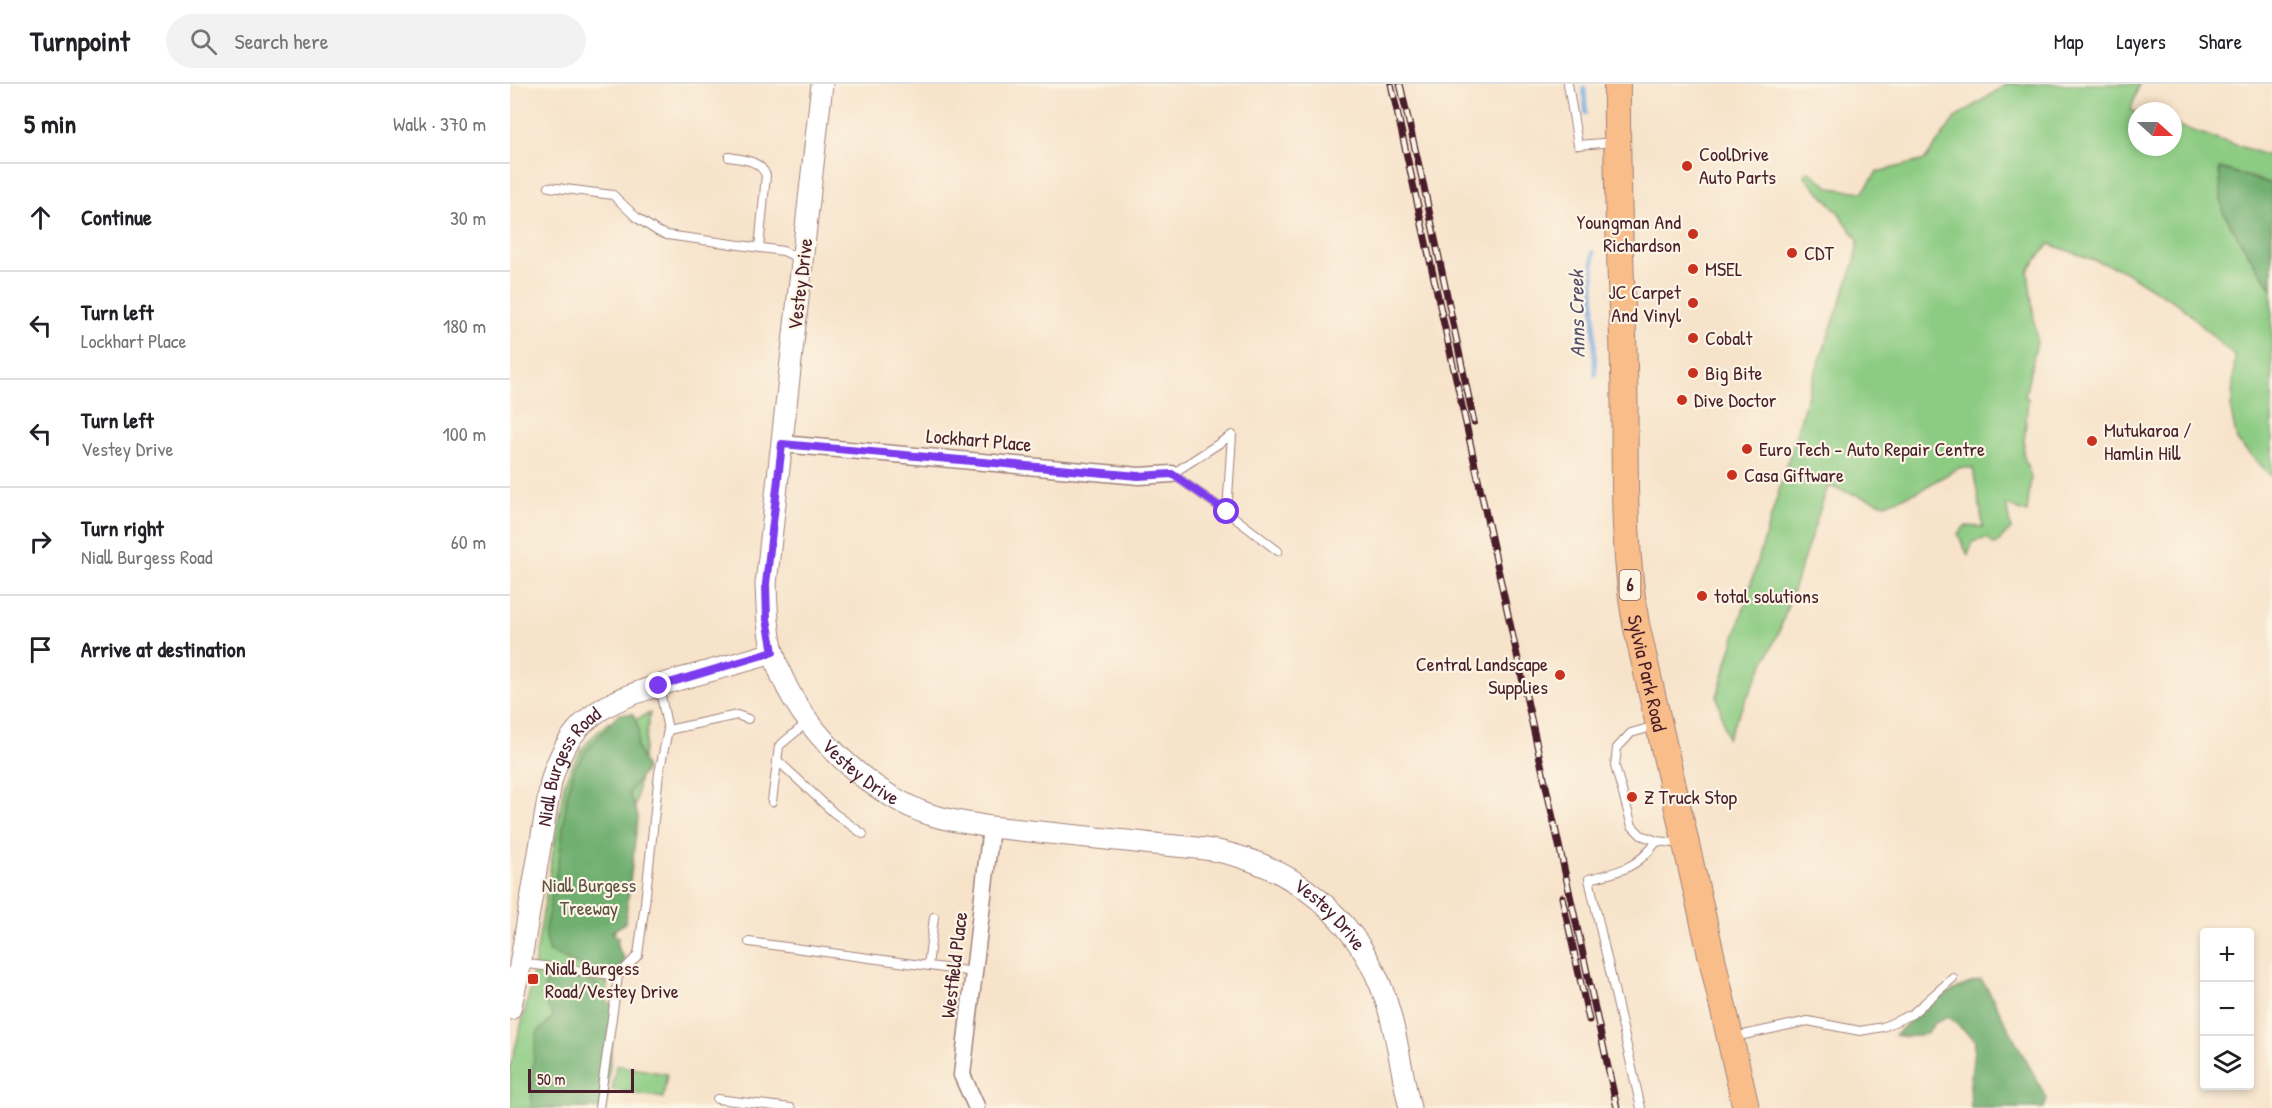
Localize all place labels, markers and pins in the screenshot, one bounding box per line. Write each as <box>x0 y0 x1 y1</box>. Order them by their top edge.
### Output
place label: CoolDrive Auto Parts <box>1699 140 1776 190</box>
marker: CoolDrive Auto Parts <box>1680 159 1694 173</box>
place label: Youngman And Richardson <box>1576 208 1681 258</box>
marker: Youngman And Richardson <box>1686 227 1700 241</box>
place label: CDT <box>1804 239 1834 266</box>
marker: CDT <box>1785 246 1799 260</box>
place label: MSEL <box>1705 255 1742 282</box>
marker: MSEL <box>1686 262 1700 276</box>
place label: JC Carpet And Vinyl <box>1608 278 1682 328</box>
marker: JC Carpet And Vinyl <box>1686 296 1700 310</box>
place label: Cobalt <box>1705 324 1753 351</box>
marker: Cobalt <box>1686 331 1700 345</box>
place label: Big Bite <box>1705 359 1763 386</box>
marker: Big Bite <box>1686 366 1700 380</box>
place label: Dive Doctor <box>1694 386 1777 413</box>
marker: Dive Doctor <box>1675 393 1689 407</box>
place label: Mutukaroa / Hamlin Hill <box>2104 416 2192 466</box>
marker: Mutukaroa / Hamlin Hill <box>2085 434 2099 448</box>
place label: Euro Tech - Auto Repair Centre <box>1759 435 1985 462</box>
marker: Euro Tech - Auto Repair Centre <box>1740 442 1754 456</box>
place label: Casa Giftware <box>1744 461 1844 488</box>
marker: Casa Giftware <box>1725 468 1739 482</box>
place label: total solutions <box>1714 582 1819 609</box>
marker: total solutions <box>1695 589 1709 603</box>
place label: Central Landscape Supplies <box>1416 650 1548 700</box>
marker: Central Landscape Supplies <box>1553 668 1567 682</box>
place label: Z Truck Stop <box>1644 783 1738 810</box>
marker: Z Truck Stop <box>1625 790 1639 804</box>
place label: Niall Burgess Road/Vestey Drive <box>545 954 679 1004</box>
marker: Niall Burgess Road/Vestey Drive <box>526 972 540 986</box>

